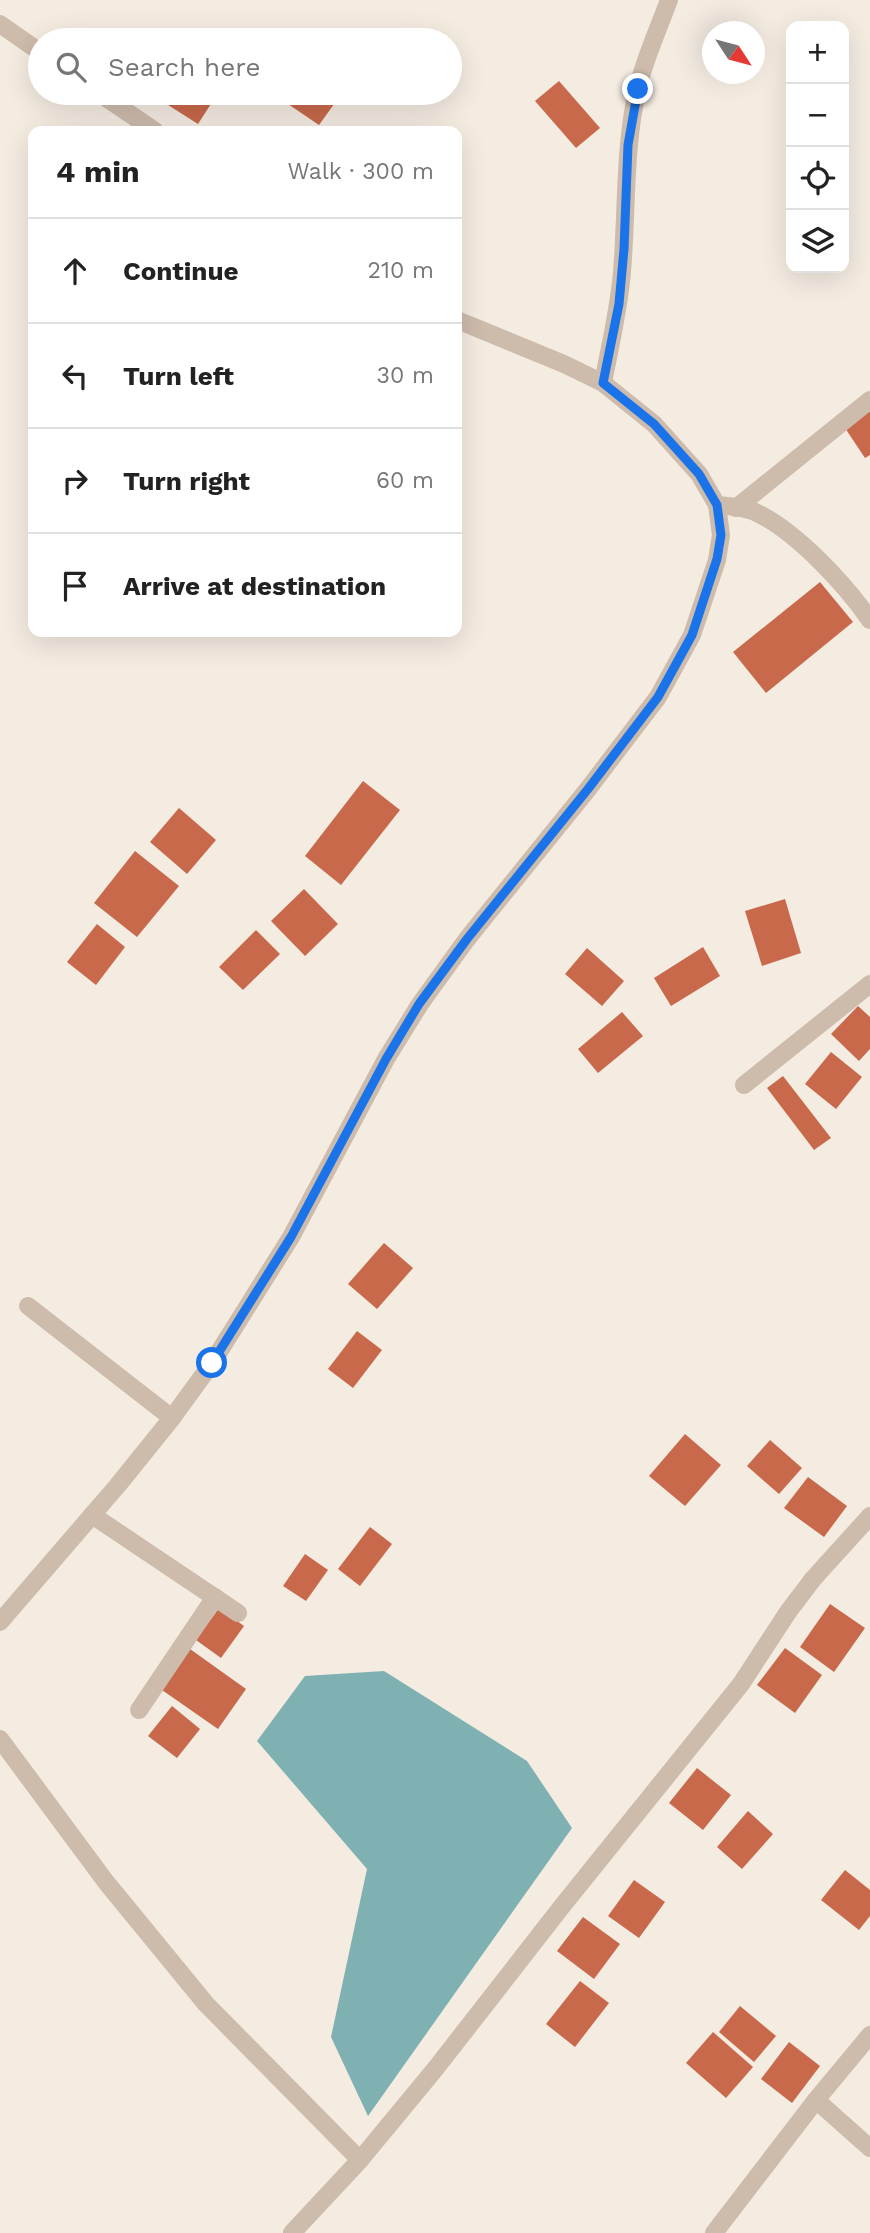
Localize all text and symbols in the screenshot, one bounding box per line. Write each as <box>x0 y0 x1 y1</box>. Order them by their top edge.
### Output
north arrow <box>702 21 765 84</box>
map controls <box>786 21 849 273</box>
button: + <box>786 21 849 84</box>
search box <box>28 28 462 105</box>
icon: search <box>52 48 90 86</box>
text: Search here <box>108 52 260 82</box>
route end <box>622 73 653 104</box>
button: − <box>786 84 849 147</box>
button: locate <box>786 147 849 210</box>
text: 4 min <box>56 154 140 189</box>
text: Walk · 300 m <box>288 158 434 185</box>
button: layers <box>786 210 849 273</box>
icon: ahead <box>56 252 94 290</box>
text: Continue <box>123 256 239 286</box>
text: 210 m <box>368 257 434 284</box>
icon: left <box>56 357 94 395</box>
text: Turn left <box>123 361 234 391</box>
text: 30 m <box>377 362 434 389</box>
icon: right <box>56 462 94 500</box>
text: Turn right <box>123 466 250 496</box>
text: 60 m <box>376 467 434 494</box>
icon: arrive <box>56 567 94 605</box>
text: Arrive at destination <box>123 571 386 601</box>
route start <box>196 1347 227 1378</box>

